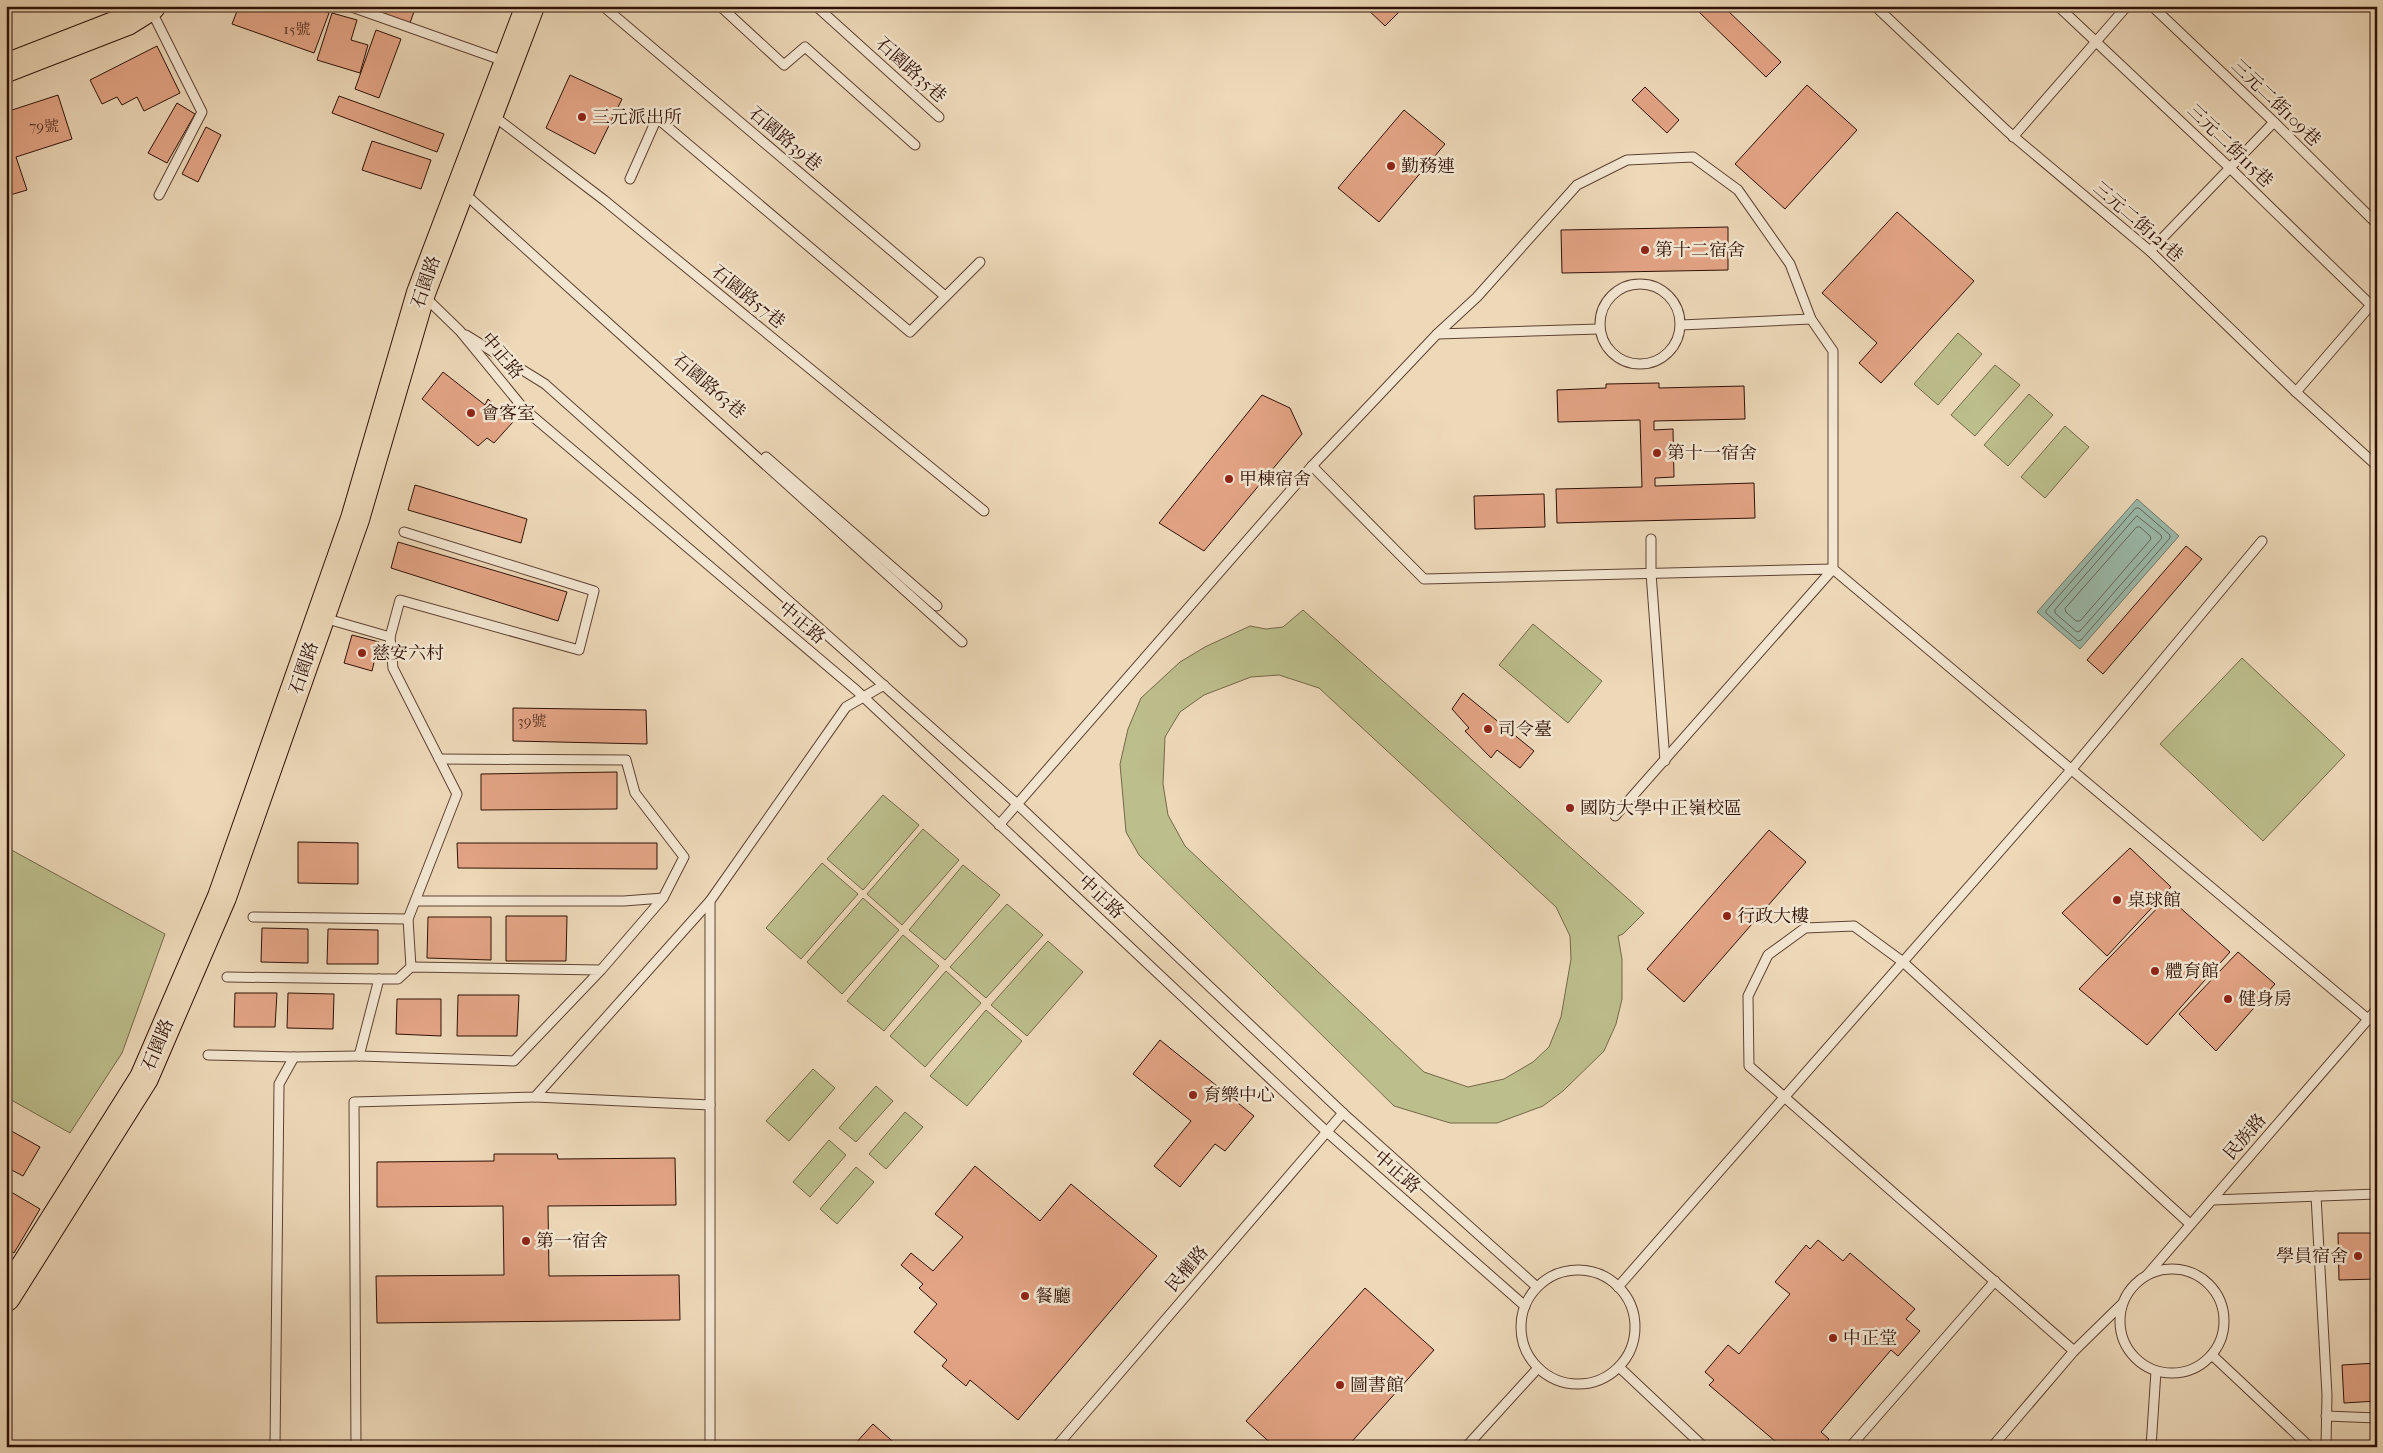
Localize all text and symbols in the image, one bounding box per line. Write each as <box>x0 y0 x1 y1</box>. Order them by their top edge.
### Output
house number: 15號 <box>284 20 310 38</box>
street label: 石園路35巷 <box>872 33 950 107</box>
street label: 三元二街109巷 <box>2227 55 2325 151</box>
street label: 三元二街115巷 <box>2183 100 2277 192</box>
street label: 石園路39巷 <box>744 102 826 176</box>
place label: 三元派出所 <box>592 107 682 128</box>
marker: 三元派出所 <box>576 111 588 123</box>
house number: 79號 <box>29 117 59 135</box>
place label: 勤務連 <box>1401 156 1455 177</box>
marker: 勤務連 <box>1385 160 1397 172</box>
street label: 三元二街121巷 <box>2089 177 2187 267</box>
place label: 第十二宿舍 <box>1655 240 1745 261</box>
marker: 第十二宿舍 <box>1639 244 1651 256</box>
street label: 石園路 <box>407 253 445 311</box>
street label: 石園路57巷 <box>707 261 789 333</box>
street label: 中正路 <box>477 329 527 383</box>
street label: 石園路63巷 <box>668 349 750 423</box>
place label: 會客室 <box>481 403 535 424</box>
marker: 會客室 <box>465 407 477 419</box>
place label: 第十一宿舍 <box>1667 443 1757 464</box>
marker: 第十一宿舍 <box>1651 447 1663 459</box>
place label: 甲棟宿舍 <box>1239 469 1311 490</box>
marker: 甲棟宿舍 <box>1223 473 1235 485</box>
street label: 中正路 <box>775 598 829 648</box>
street label: 石園路 <box>285 639 323 697</box>
place label: 慈安六村 <box>372 643 444 664</box>
marker: 慈安六村 <box>356 647 368 659</box>
house number: 39號 <box>517 712 547 730</box>
place label: 司令臺 <box>1498 719 1552 740</box>
marker: 司令臺 <box>1482 723 1494 735</box>
place label: 國防大學中正嶺校區 <box>1580 798 1742 819</box>
marker: 國防大學中正嶺校區 <box>1564 802 1576 814</box>
street label: 中正路 <box>1074 871 1128 923</box>
place label: 桌球館 <box>2127 890 2181 911</box>
marker: 桌球館 <box>2111 894 2123 906</box>
place label: 行政大樓 <box>1737 906 1809 927</box>
marker: 行政大樓 <box>1721 910 1733 922</box>
place label: 體育館 <box>2165 961 2219 982</box>
marker: 體育館 <box>2149 965 2161 977</box>
place label: 健身房 <box>2238 989 2292 1010</box>
marker: 健身房 <box>2222 993 2234 1005</box>
street label: 石園路 <box>138 1016 178 1074</box>
place label: 育樂中心 <box>1203 1085 1275 1106</box>
marker: 育樂中心 <box>1187 1089 1199 1101</box>
street label: 民族路 <box>2219 1110 2271 1164</box>
street label: 中正路 <box>1370 1146 1424 1198</box>
place label: 第一宿舍 <box>536 1231 608 1252</box>
marker: 第一宿舍 <box>520 1235 532 1247</box>
street label: 民權路 <box>1161 1242 1213 1296</box>
place label: 學員宿舍 <box>2276 1246 2348 1267</box>
marker: 學員宿舍 <box>2352 1250 2364 1262</box>
place label: 餐廳 <box>1035 1286 1071 1307</box>
marker: 餐廳 <box>1019 1290 1031 1302</box>
place label: 中正堂 <box>1843 1328 1897 1349</box>
marker: 中正堂 <box>1827 1332 1839 1344</box>
place label: 圖書館 <box>1350 1375 1404 1396</box>
marker: 圖書館 <box>1334 1379 1346 1391</box>

